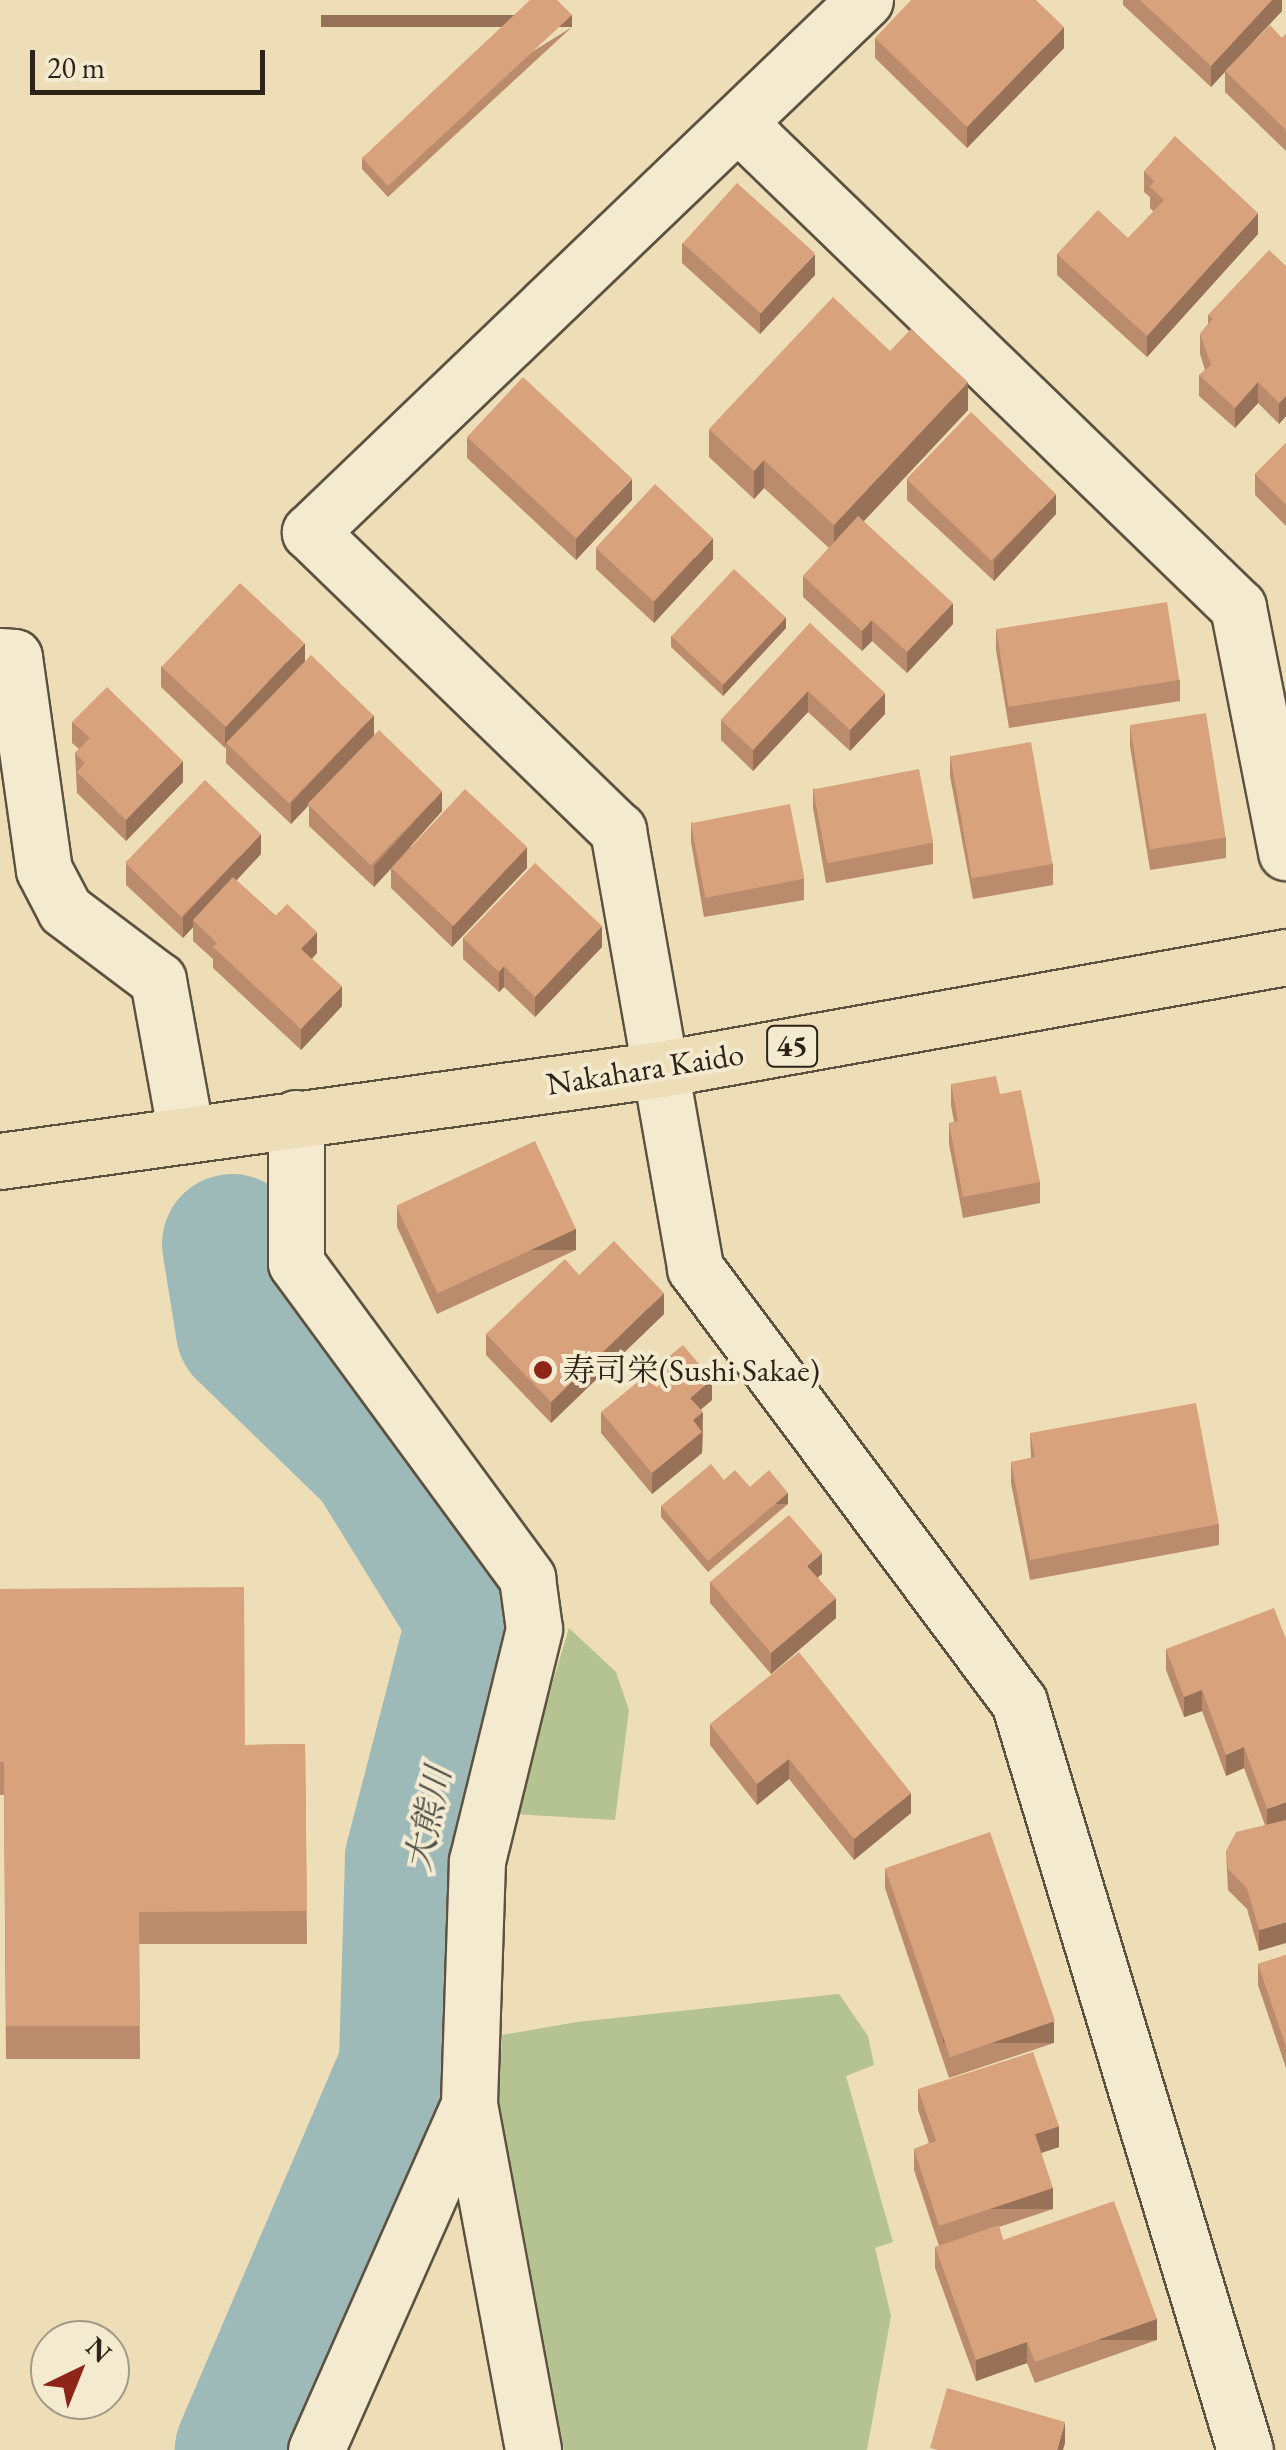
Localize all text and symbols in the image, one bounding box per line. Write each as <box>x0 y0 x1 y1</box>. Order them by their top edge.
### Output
scale bar <box>35 30 270 92</box>
text: 20 m <box>47 48 105 87</box>
road number: 45 <box>764 1021 820 1071</box>
street label: Nakahara Kaido <box>544 1034 746 1104</box>
place label: 寿司栄(Sushi Sakae) <box>563 1351 820 1389</box>
marker: 寿司栄(Sushi Sakae) <box>532 1359 554 1381</box>
water label: 大熊川 <box>397 1763 459 1875</box>
north arrow <box>30 2320 130 2420</box>
text: N <box>79 2329 120 2370</box>

